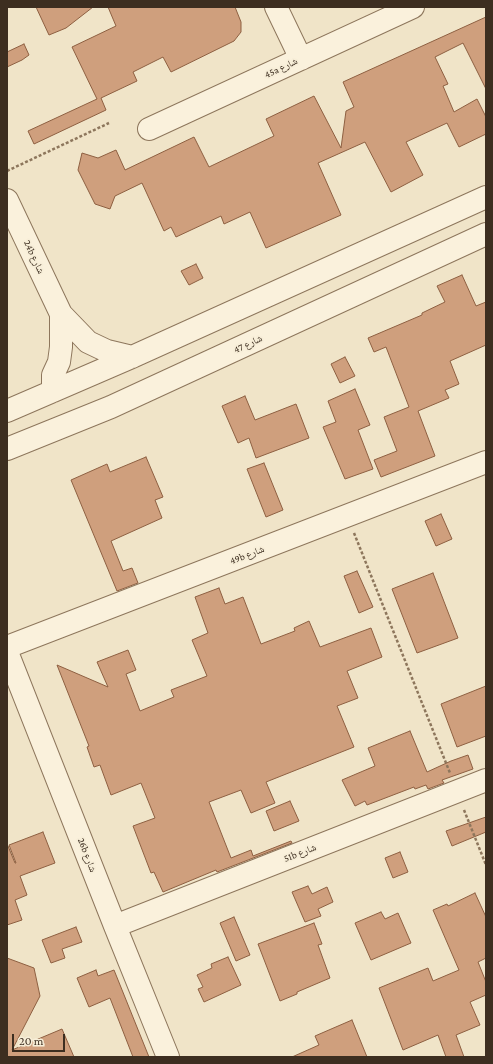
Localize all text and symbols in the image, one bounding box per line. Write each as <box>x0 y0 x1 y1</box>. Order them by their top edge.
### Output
street label: 45a شارع <box>262 55 300 81</box>
street label: 24b شارع <box>21 238 47 276</box>
street label: شارع 47 <box>232 332 264 356</box>
street label: 49b شارع <box>228 543 266 567</box>
street label: 26b شارع <box>75 836 99 874</box>
street label: 51b شارع <box>282 841 318 865</box>
scale bar <box>14 1026 67 1052</box>
text: 20 m <box>19 1034 43 1048</box>

